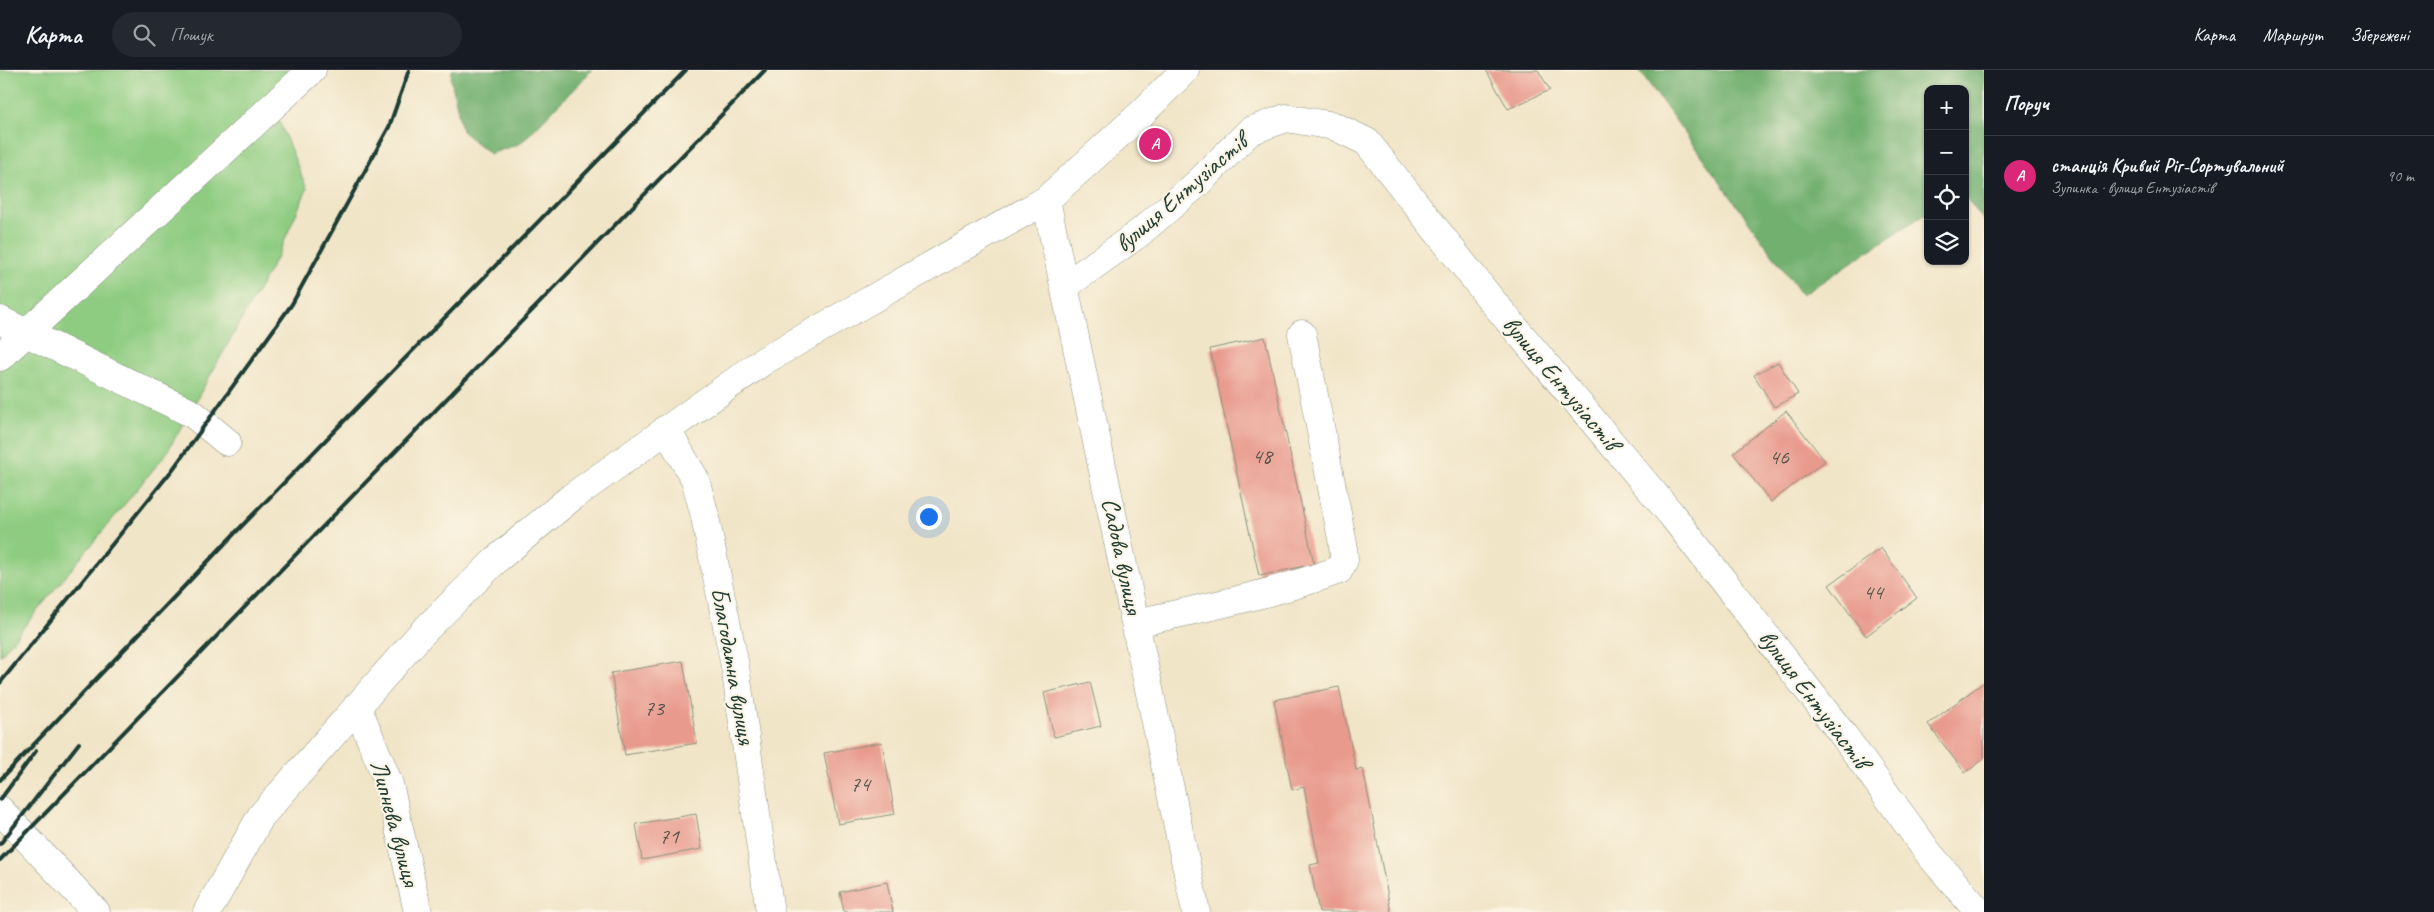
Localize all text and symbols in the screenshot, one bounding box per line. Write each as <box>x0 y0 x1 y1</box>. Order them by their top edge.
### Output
search box <box>112 12 462 57</box>
text: Карта <box>25 20 82 50</box>
icon: search <box>130 21 158 49</box>
text: Пошук <box>170 23 213 47</box>
text: Карта <box>2194 24 2235 46</box>
text: Маршрут <box>2263 24 2322 46</box>
text: Збережені <box>2350 24 2409 46</box>
map controls <box>1924 85 1969 265</box>
button: + <box>1924 85 1969 130</box>
text: Поруч <box>2004 90 2049 116</box>
street label: вулиця Ентузіастів <box>1108 122 1259 259</box>
pin: A <box>1139 125 1171 163</box>
button: − <box>1924 130 1969 175</box>
text: станція Кривий Ріг-Сортувальний <box>2051 154 2283 178</box>
text: A <box>2016 166 2024 186</box>
text: 90 m <box>2387 166 2414 186</box>
button: locate <box>1924 175 1969 220</box>
text: Зупинка · вулиця Ентузіастів <box>2051 178 2214 198</box>
button: layers <box>1924 220 1969 265</box>
street label: вулиця Ентузіастів <box>1495 309 1631 462</box>
house number: 48 <box>1252 442 1274 470</box>
house number: 46 <box>1769 443 1790 471</box>
street label: Садова вулиця <box>1094 495 1150 619</box>
your location <box>916 504 942 530</box>
house number: 44 <box>1863 578 1885 606</box>
street label: Благодатна вулиця <box>703 585 763 748</box>
street label: вулиця Ентузіастів <box>1751 623 1881 780</box>
house number: 73 <box>644 694 666 722</box>
street label: Липнева вулиця <box>363 756 428 892</box>
house number: 74 <box>850 770 872 798</box>
house number: 71 <box>659 822 680 850</box>

